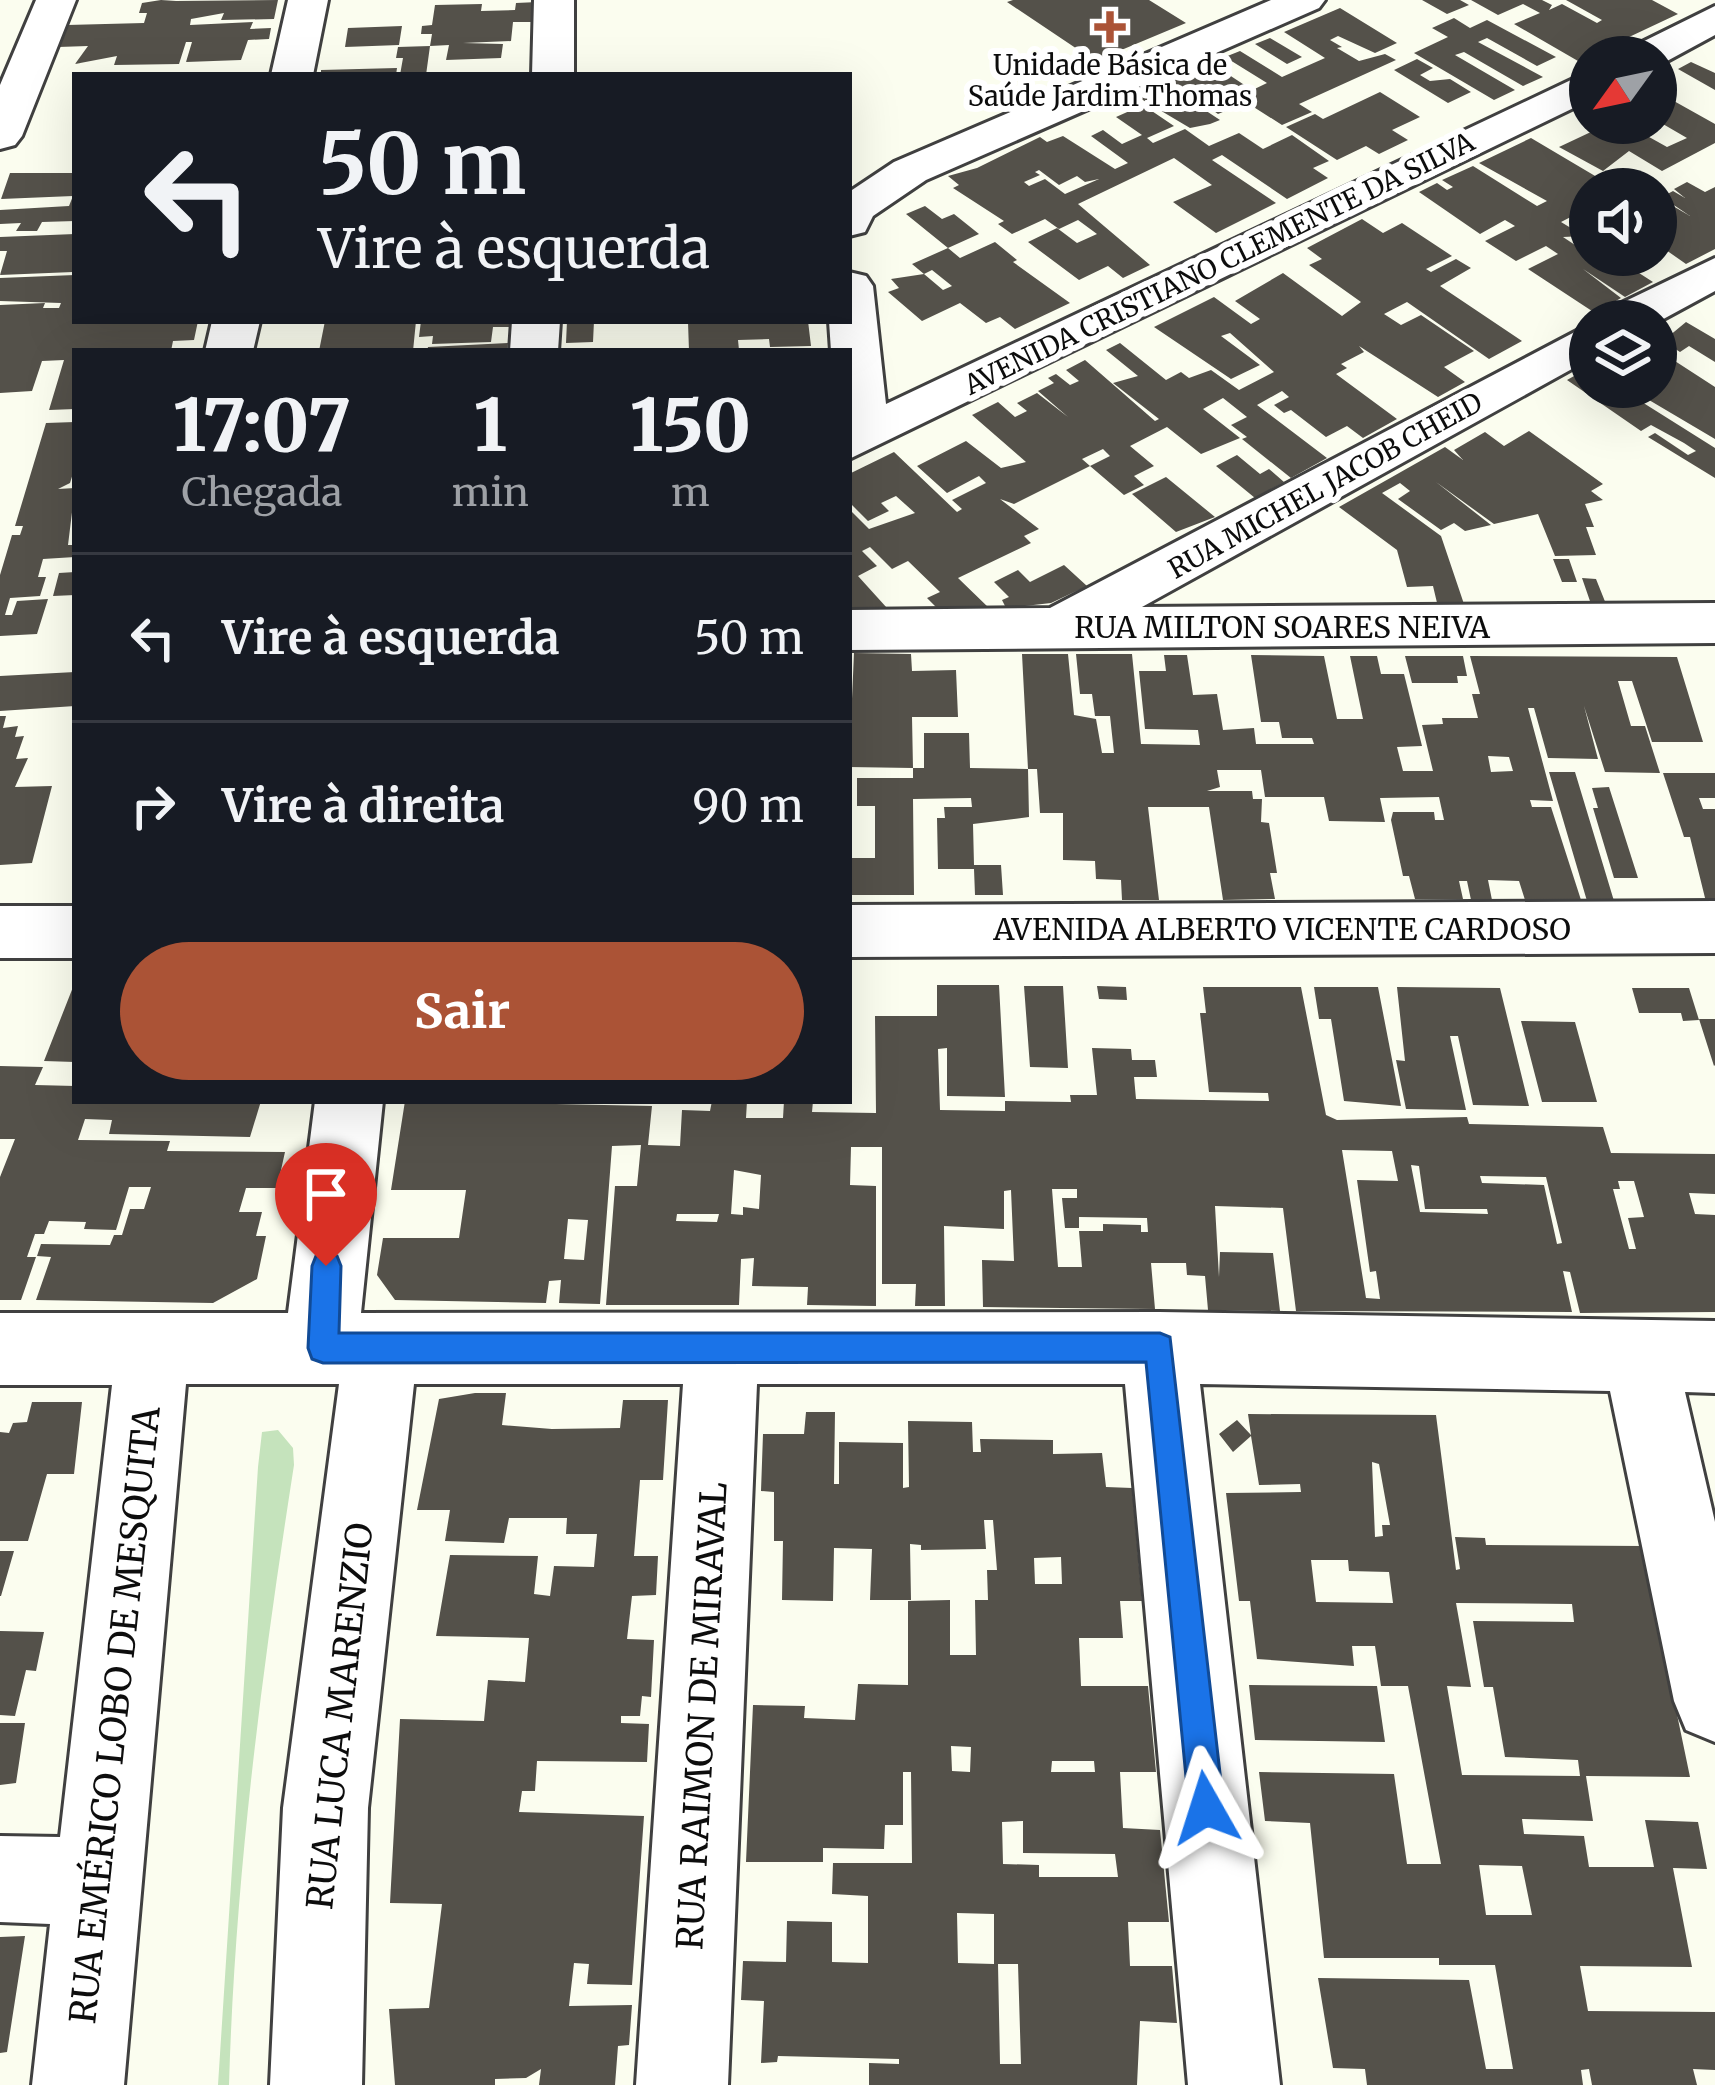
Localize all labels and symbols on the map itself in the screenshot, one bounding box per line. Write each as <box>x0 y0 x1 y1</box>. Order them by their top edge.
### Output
marker: Unidade Básica de Saúde Jardim Thomas <box>1094 11 1126 43</box>
north arrow <box>1569 36 1677 144</box>
place label: Unidade Básica de Saúde Jardim Thomas <box>968 48 1252 113</box>
street label: AVENIDA CRISTIANO CLEMENTE DA SILVA <box>957 124 1481 402</box>
street label: RUA MICHEL JACOB CHEID <box>1162 384 1488 586</box>
street label: RUA MILTON SOARES NEIVA <box>1074 608 1491 646</box>
street label: AVENIDA ALBERTO VICENTE CARDOSO <box>992 910 1571 948</box>
pin <box>275 1143 377 1266</box>
street label: RUA EMÉRICO LOBO DE MESQUITA <box>58 1403 170 2026</box>
street label: RUA RAIMON DE MIRAVAL <box>667 1481 737 1951</box>
street label: RUA LUCA MARENZIO <box>297 1520 383 1912</box>
position arrow <box>1143 1745 1269 1871</box>

